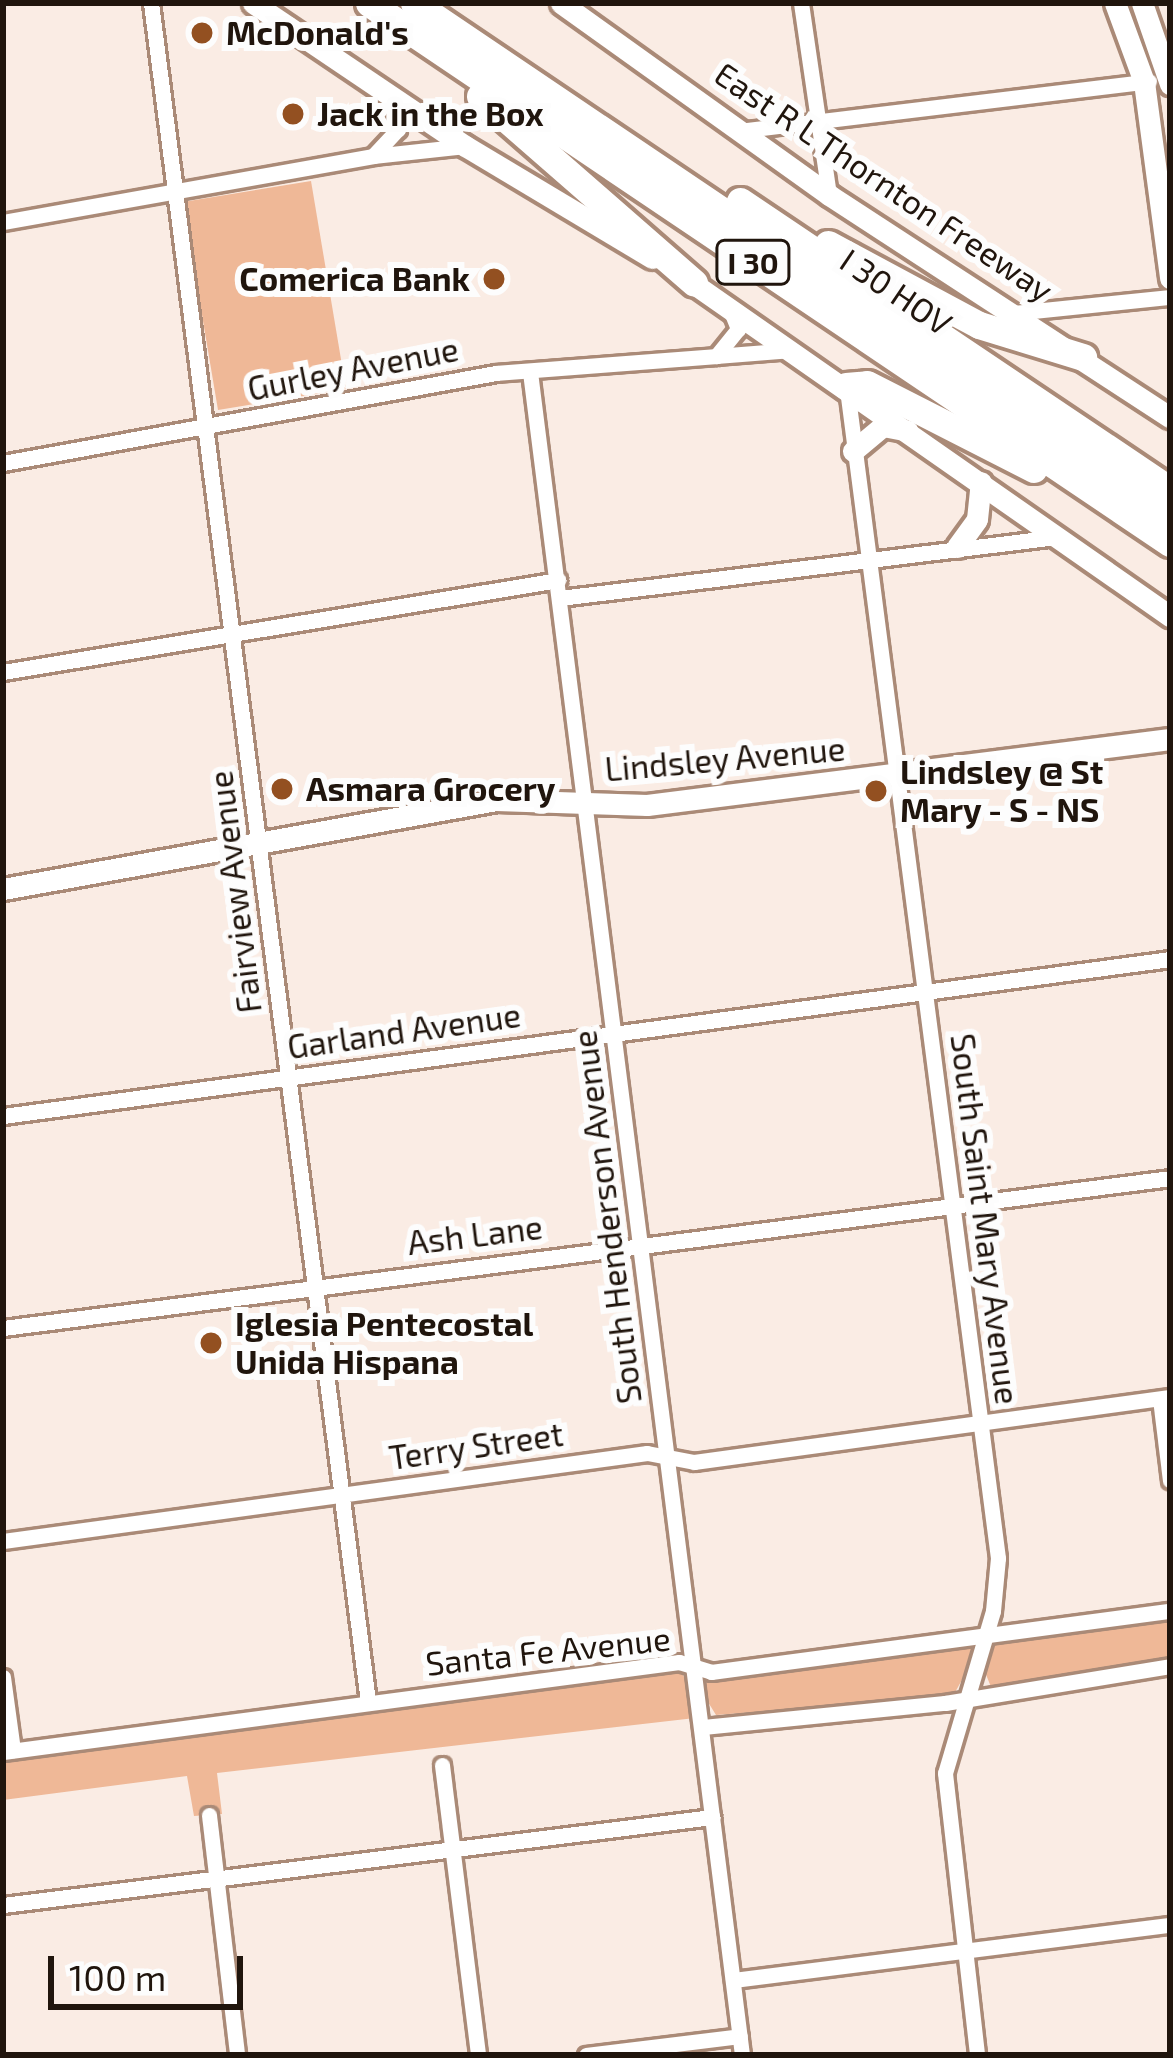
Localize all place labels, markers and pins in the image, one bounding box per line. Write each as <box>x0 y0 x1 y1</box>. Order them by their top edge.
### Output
place label: McDonald's <box>226 13 409 53</box>
marker: McDonald's <box>189 20 215 46</box>
place label: Jack in the Box <box>317 94 544 134</box>
marker: Jack in the Box <box>280 101 306 127</box>
place label: Comerica Bank <box>239 259 470 299</box>
marker: Comerica Bank <box>481 266 507 292</box>
place label: Lindsley @ St Mary - S - NS <box>900 752 1104 830</box>
place label: Asmara Grocery <box>306 769 556 809</box>
marker: Asmara Grocery <box>269 776 295 802</box>
marker: Lindsley @ St Mary - S - NS <box>863 778 889 804</box>
place label: Iglesia Pentecostal Unida Hispana <box>235 1304 533 1382</box>
marker: Iglesia Pentecostal Unida Hispana <box>198 1330 224 1356</box>

